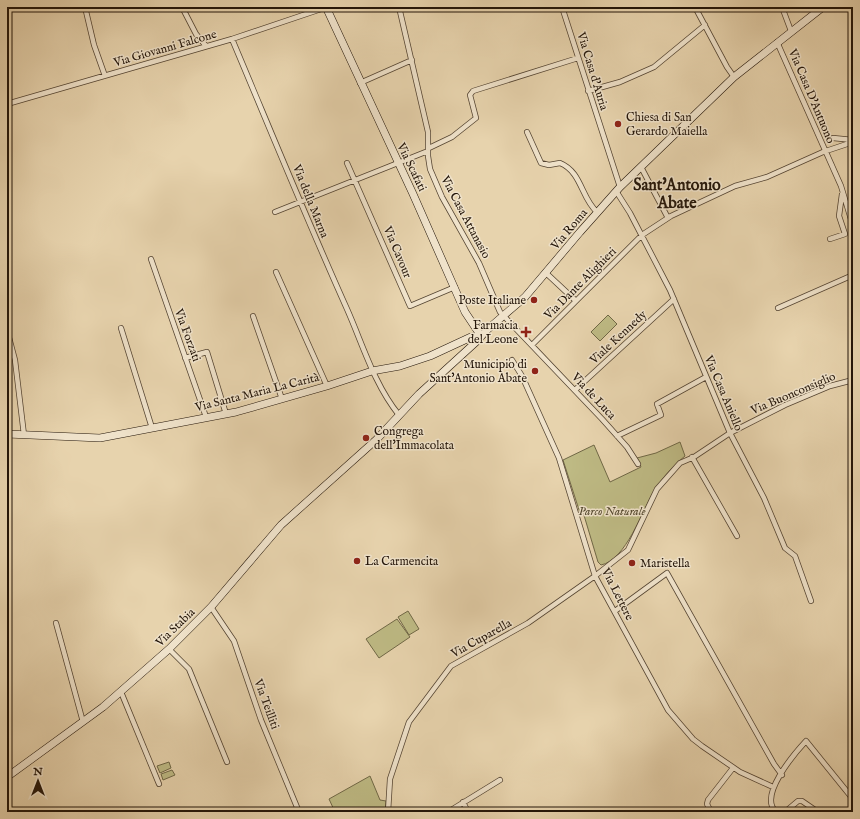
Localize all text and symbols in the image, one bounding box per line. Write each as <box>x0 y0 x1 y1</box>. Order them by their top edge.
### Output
street label: Via Giovanni Falcone <box>111 26 219 71</box>
street label: Via Casa d'Auria <box>573 29 612 113</box>
street label: Via Casa D'Antuono <box>784 46 838 146</box>
place label: Chiesa di San Gerardo Maiella <box>626 110 708 139</box>
marker: Chiesa di San Gerardo Maiella <box>613 119 623 129</box>
street label: Via Scafati <box>393 140 430 194</box>
street label: Via della Marna <box>289 161 332 241</box>
street label: Via Casa Attanasio <box>437 172 494 262</box>
district label: Sant'Antonio Abate <box>633 176 721 214</box>
street label: Via Roma <box>547 205 591 254</box>
street label: Via Cavour <box>380 223 415 281</box>
street label: Via Dante Alighieri <box>540 244 620 323</box>
place label: Poste Italiane <box>458 293 526 308</box>
marker: Poste Italiane <box>529 295 539 305</box>
street label: Via Forzati <box>171 306 204 364</box>
street label: Viale Kennedy <box>586 307 650 368</box>
place label: Farmacia del Leone <box>468 318 519 347</box>
marker: Farmacia del Leone <box>521 327 531 337</box>
street label: Via Casa Aniello <box>700 352 746 434</box>
place label: Municipio di Sant'Antonio Abate <box>429 357 527 386</box>
marker: Municipio di Sant'Antonio Abate <box>530 366 540 376</box>
street label: Via de Luca <box>568 369 620 423</box>
street label: Via Buonconsiglio <box>748 369 838 418</box>
street label: Via Santa Maria La Carità <box>193 370 322 415</box>
place label: Congrega dell'Immacolata <box>374 424 455 453</box>
marker: Congrega dell'Immacolata <box>361 433 371 443</box>
park label: Parco Naturale <box>579 504 645 519</box>
place label: La Carmencita <box>365 554 439 569</box>
marker: La Carmencita <box>352 556 362 566</box>
place label: Maristella <box>640 556 691 571</box>
marker: Maristella <box>627 558 637 568</box>
street label: Via Lettere <box>598 565 637 623</box>
street label: Via Stabia <box>152 604 199 650</box>
street label: Via Cuparella <box>447 615 515 663</box>
street label: Via Teilliti <box>250 676 283 731</box>
north arrow <box>18 761 58 801</box>
text: N <box>32 765 43 779</box>

